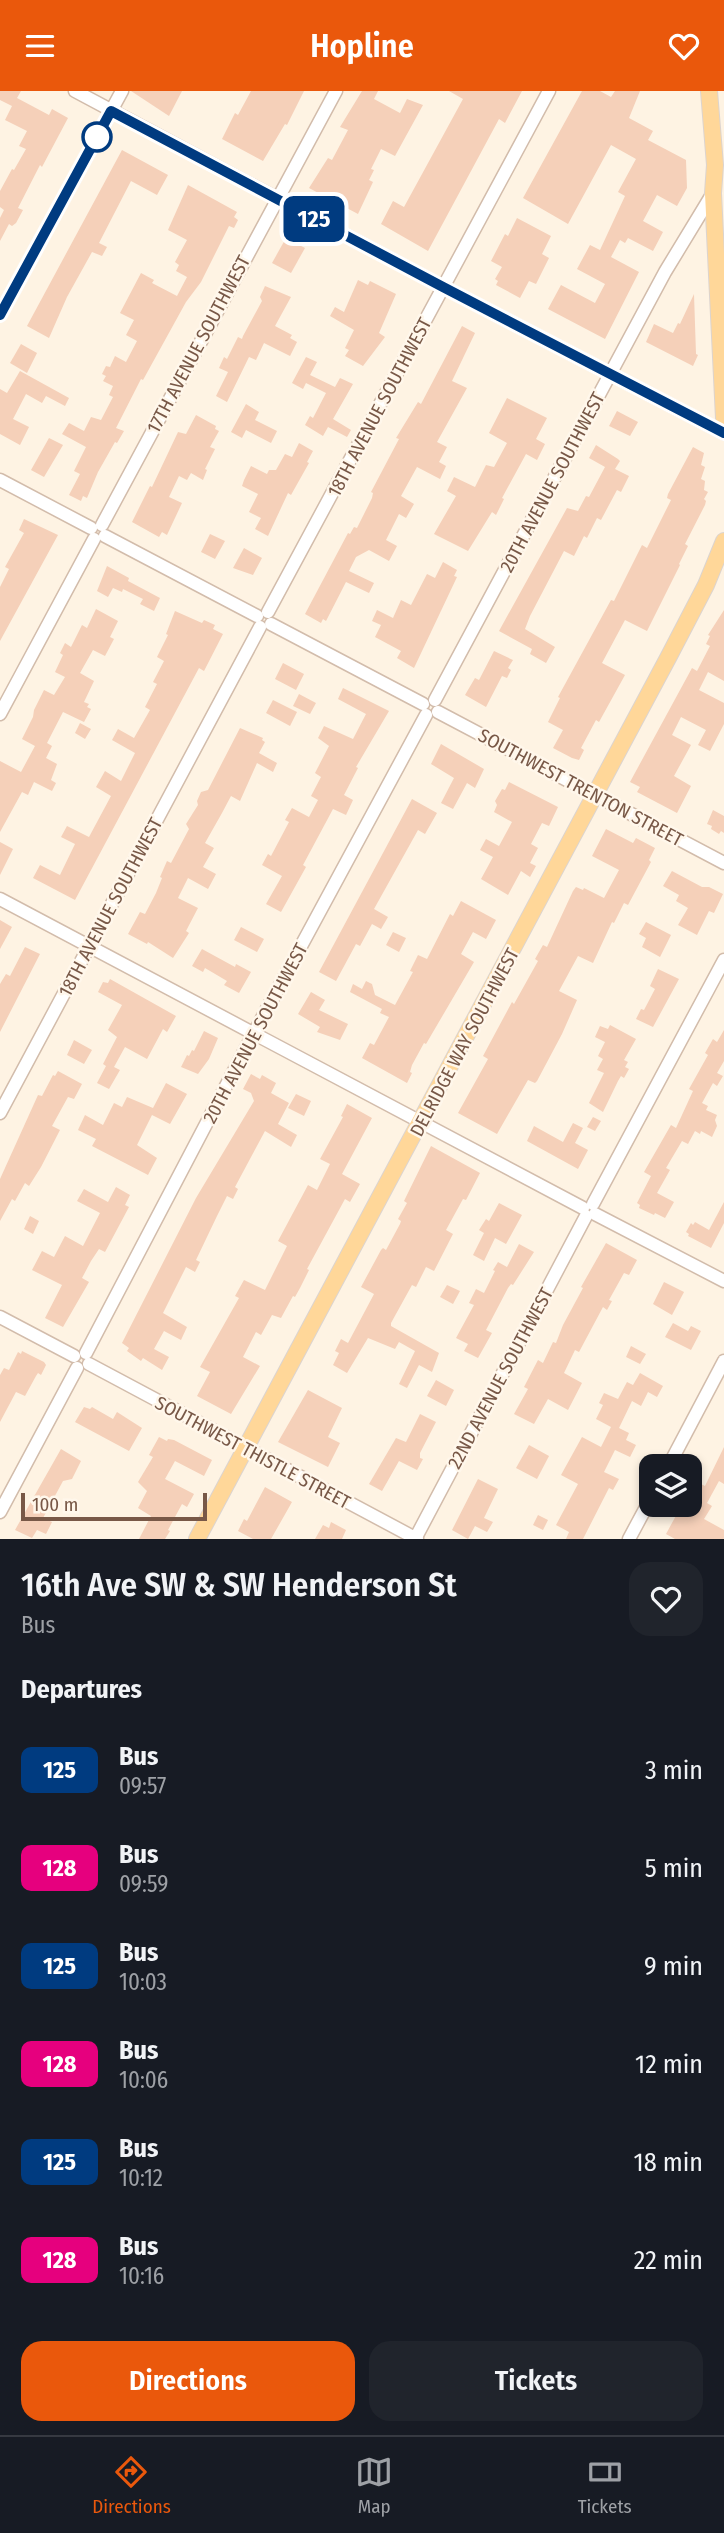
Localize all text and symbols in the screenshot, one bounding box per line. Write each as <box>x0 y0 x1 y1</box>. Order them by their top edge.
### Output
icon: menu <box>21 27 59 65</box>
text: Hopline <box>310 27 414 65</box>
icon: heart <box>665 27 703 65</box>
unlabelled marker <box>82 122 112 152</box>
line badge: 125 <box>274 196 354 242</box>
text: 125 <box>297 205 331 233</box>
street label: 17TH AVENUE SOUTHWEST <box>142 251 255 437</box>
street label: 18TH AVENUE SOUTHWEST <box>323 314 436 501</box>
street label: 20TH AVENUE SOUTHWEST <box>495 388 610 576</box>
street label: SOUTHWEST TRENTON STREET <box>474 724 687 851</box>
street label: 18TH AVENUE SOUTHWEST <box>54 814 167 1001</box>
street label: 20TH AVENUE SOUTHWEST <box>198 939 313 1127</box>
street label: DELRIDGE WAY SOUTHWEST <box>405 944 524 1140</box>
street label: 22ND AVENUE SOUTHWEST <box>443 1284 558 1473</box>
street label: SOUTHWEST THISTLE STREET <box>151 1391 354 1514</box>
map controls <box>639 1454 702 1517</box>
button: layers <box>639 1454 702 1517</box>
scale bar <box>21 1490 206 1522</box>
text: 100 m <box>32 1493 78 1516</box>
button: heart <box>629 1562 703 1636</box>
text: 16th Ave SW & SW Henderson St <box>21 1565 457 1605</box>
text: Bus <box>21 1611 55 1639</box>
text: Departures <box>21 1674 142 1705</box>
text: Bus <box>119 1741 158 1772</box>
text: 3 min <box>645 1755 703 1786</box>
text: 125 <box>43 1756 76 1784</box>
text: 09:57 <box>119 1772 166 1800</box>
text: Bus <box>119 1839 158 1870</box>
text: 5 min <box>645 1853 703 1884</box>
text: 128 <box>43 1854 76 1882</box>
text: 09:59 <box>119 1870 168 1898</box>
text: Bus <box>119 1937 158 1968</box>
text: 9 min <box>644 1951 703 1982</box>
text: 125 <box>43 1952 76 1980</box>
text: 10:03 <box>119 1968 167 1996</box>
text: Bus <box>119 2035 158 2066</box>
text: 12 min <box>635 2049 703 2080</box>
text: 128 <box>43 2050 76 2078</box>
text: 10:06 <box>119 2066 168 2094</box>
text: Bus <box>119 2133 158 2164</box>
text: 18 min <box>634 2147 703 2178</box>
text: 125 <box>43 2148 76 2176</box>
text: 10:12 <box>119 2164 163 2192</box>
text: Bus <box>119 2231 158 2262</box>
text: 22 min <box>634 2245 703 2276</box>
text: 128 <box>43 2246 76 2274</box>
text: 10:16 <box>119 2262 164 2290</box>
button: Directions <box>21 2341 355 2421</box>
button: Tickets <box>369 2341 703 2421</box>
tab: Directions <box>92 2453 171 2518</box>
tab: Map <box>355 2453 393 2518</box>
tab: Tickets <box>578 2453 632 2518</box>

